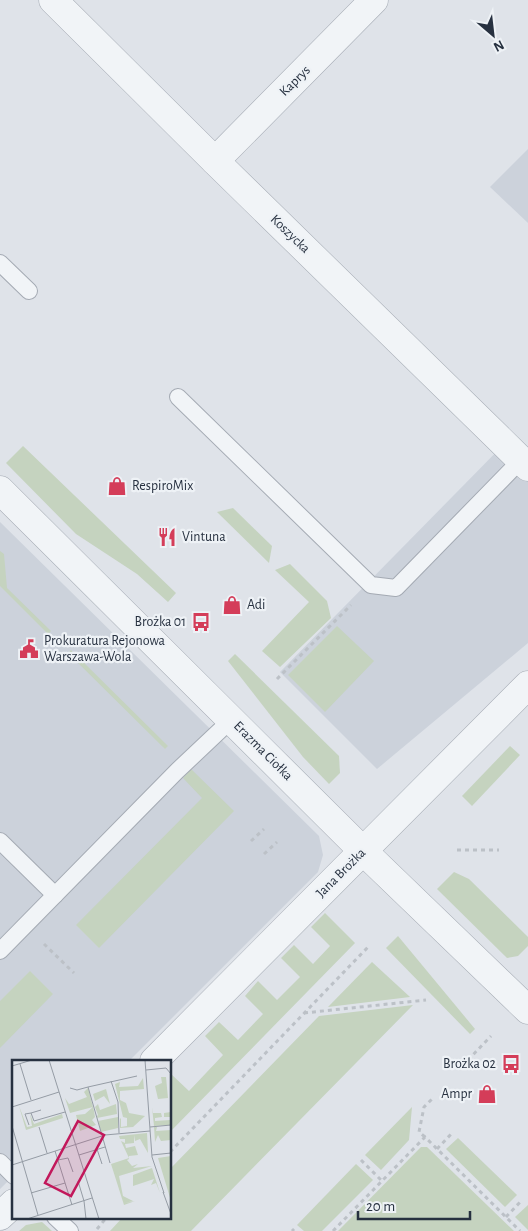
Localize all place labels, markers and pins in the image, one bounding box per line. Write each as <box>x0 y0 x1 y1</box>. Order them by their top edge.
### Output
shop icon: RespiroMix <box>106 475 128 497</box>
place label: RespiroMix <box>132 479 193 493</box>
restaurant icon: Vintuna <box>156 526 178 548</box>
place label: Vintuna <box>182 530 226 544</box>
shop icon: Adi <box>221 594 243 616</box>
place label: Adi <box>247 598 265 612</box>
bus stop icon: Brożka 01 <box>190 611 212 633</box>
place label: Brożka 01 <box>135 615 186 629</box>
place label: Prokuratura Rejonowa Warszawa-Wola <box>44 634 166 664</box>
public building icon: Prokuratura Rejonowa Warszawa-Wola <box>18 638 40 660</box>
bus stop icon: Brożka 02 <box>500 1053 522 1075</box>
place label: Brożka 02 <box>443 1057 496 1071</box>
shop icon: Ampr <box>476 1083 498 1105</box>
place label: Ampr <box>441 1087 472 1101</box>

